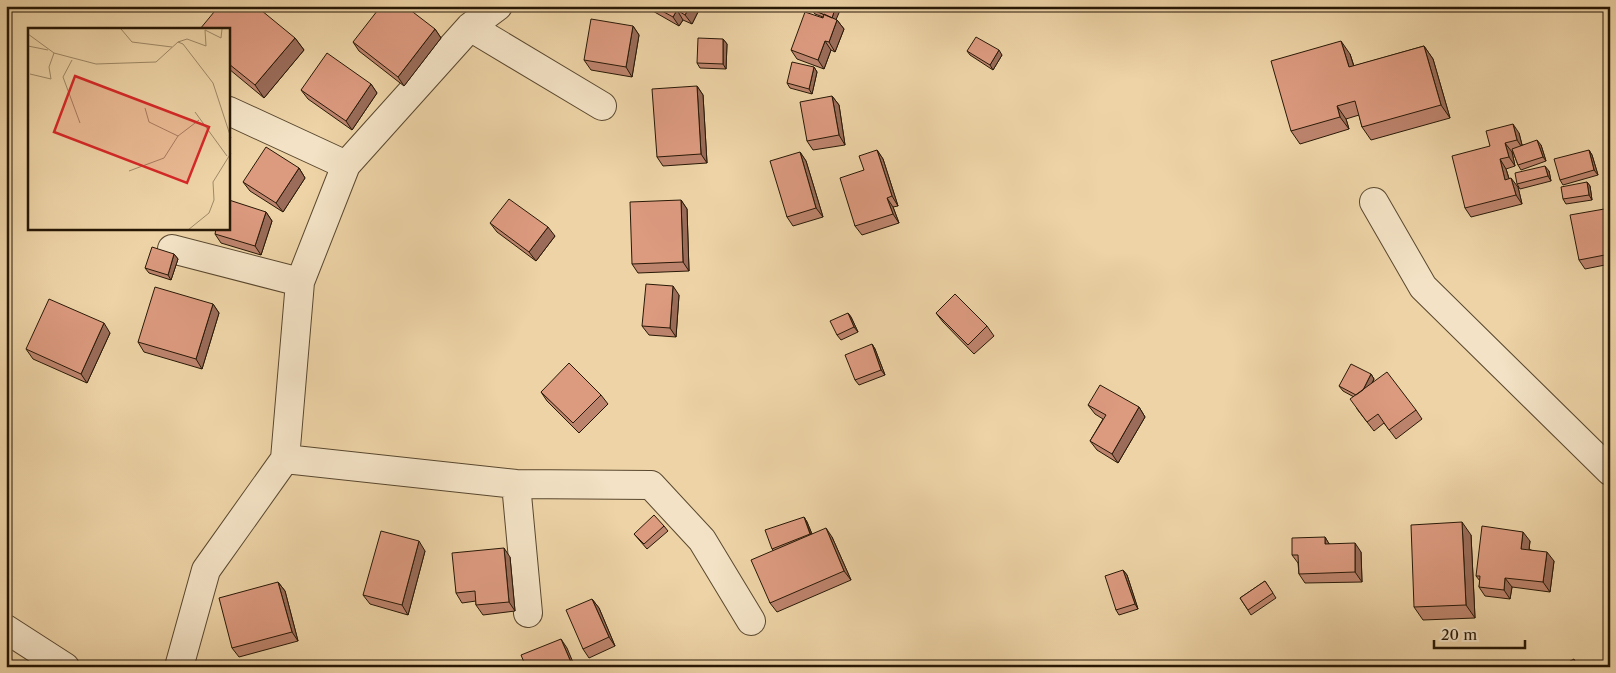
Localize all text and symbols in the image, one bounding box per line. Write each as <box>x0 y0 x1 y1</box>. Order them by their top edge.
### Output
inset map <box>28 28 230 230</box>
scale bar <box>1434 618 1525 650</box>
text: 20 m <box>1441 625 1477 644</box>

